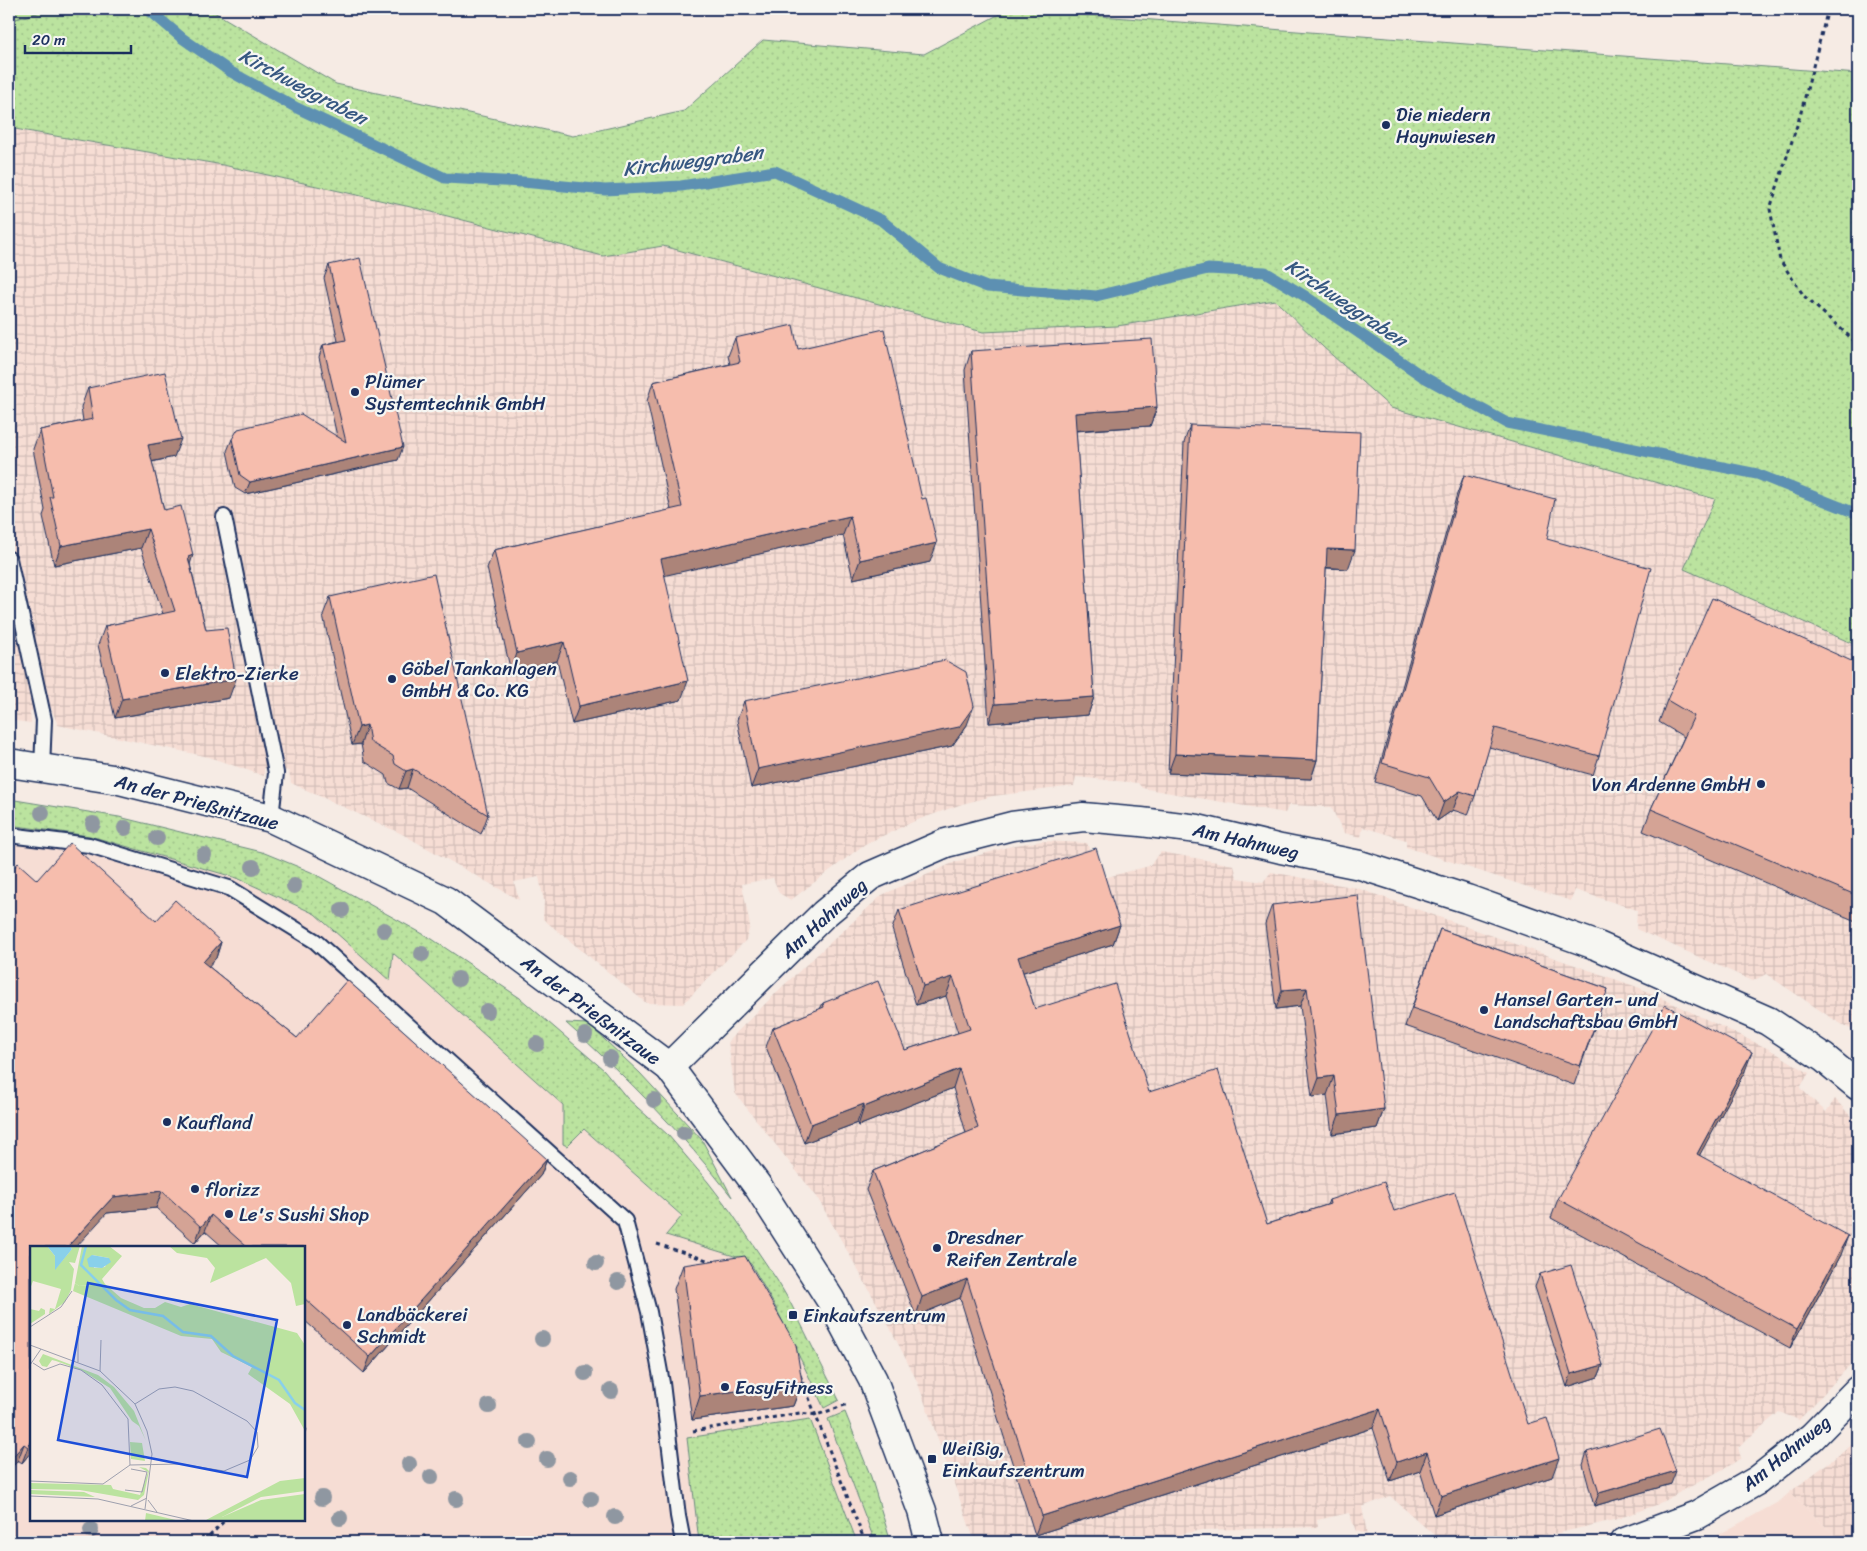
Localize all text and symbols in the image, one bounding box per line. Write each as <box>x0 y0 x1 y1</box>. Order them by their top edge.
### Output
scale bar <box>25 22 131 54</box>
text: 20 m <box>32 27 66 53</box>
water label: Kirchweggraben <box>233 39 375 136</box>
place label: Die niedern Haynwiesen <box>1396 98 1495 153</box>
marker: Die niedern Haynwiesen <box>1380 119 1392 131</box>
water label: Kirchweggraben <box>621 135 767 187</box>
water label: Kirchweggraben <box>1278 249 1416 358</box>
place label: Plümer Systemtechnik GmbH <box>365 365 546 420</box>
marker: Plümer Systemtechnik GmbH <box>349 386 361 398</box>
place label: Göbel Tankanlagen GmbH & Co. KG <box>402 652 557 707</box>
place label: Elektro-Zierke <box>175 657 299 690</box>
marker: Elektro-Zierke <box>159 667 171 679</box>
marker: Göbel Tankanlagen GmbH & Co. KG <box>386 673 398 685</box>
street label: An der Prießnitzaue <box>110 764 283 840</box>
place label: Von Ardenne GmbH <box>1592 768 1752 801</box>
marker: Von Ardenne GmbH <box>1755 778 1767 790</box>
street label: Am Hahnweg <box>1189 813 1303 869</box>
street label: Am Hahnweg <box>772 869 875 967</box>
street label: An der Prießnitzaue <box>513 945 668 1074</box>
place label: Hansel Garten- und Landschaftsbau GmbH <box>1494 983 1679 1038</box>
marker: Hansel Garten- und Landschaftsbau GmbH <box>1478 1004 1490 1016</box>
place label: Kaufland <box>177 1106 254 1139</box>
marker: Kaufland <box>161 1116 173 1128</box>
place label: florizz <box>205 1173 261 1206</box>
marker: florizz <box>189 1183 201 1195</box>
place label: Le's Sushi Shop <box>239 1198 369 1231</box>
marker: Le's Sushi Shop <box>223 1208 235 1220</box>
place label: Dresdner Reifen Zentrale <box>947 1221 1077 1276</box>
marker: Dresdner Reifen Zentrale <box>931 1242 943 1254</box>
inset map <box>30 1246 305 1521</box>
place label: Landbäckerei Schmidt <box>357 1298 468 1353</box>
place label: Einkaufszentrum <box>803 1299 946 1332</box>
marker: Einkaufszentrum <box>787 1309 799 1321</box>
marker: Landbäckerei Schmidt <box>341 1319 353 1331</box>
place label: EasyFitness <box>735 1371 833 1404</box>
marker: EasyFitness <box>719 1381 731 1393</box>
street label: Am Hahnweg <box>1733 1406 1839 1500</box>
place label: Weißig, Einkaufszentrum <box>942 1432 1085 1487</box>
marker: Weißig, Einkaufszentrum <box>926 1453 938 1465</box>

